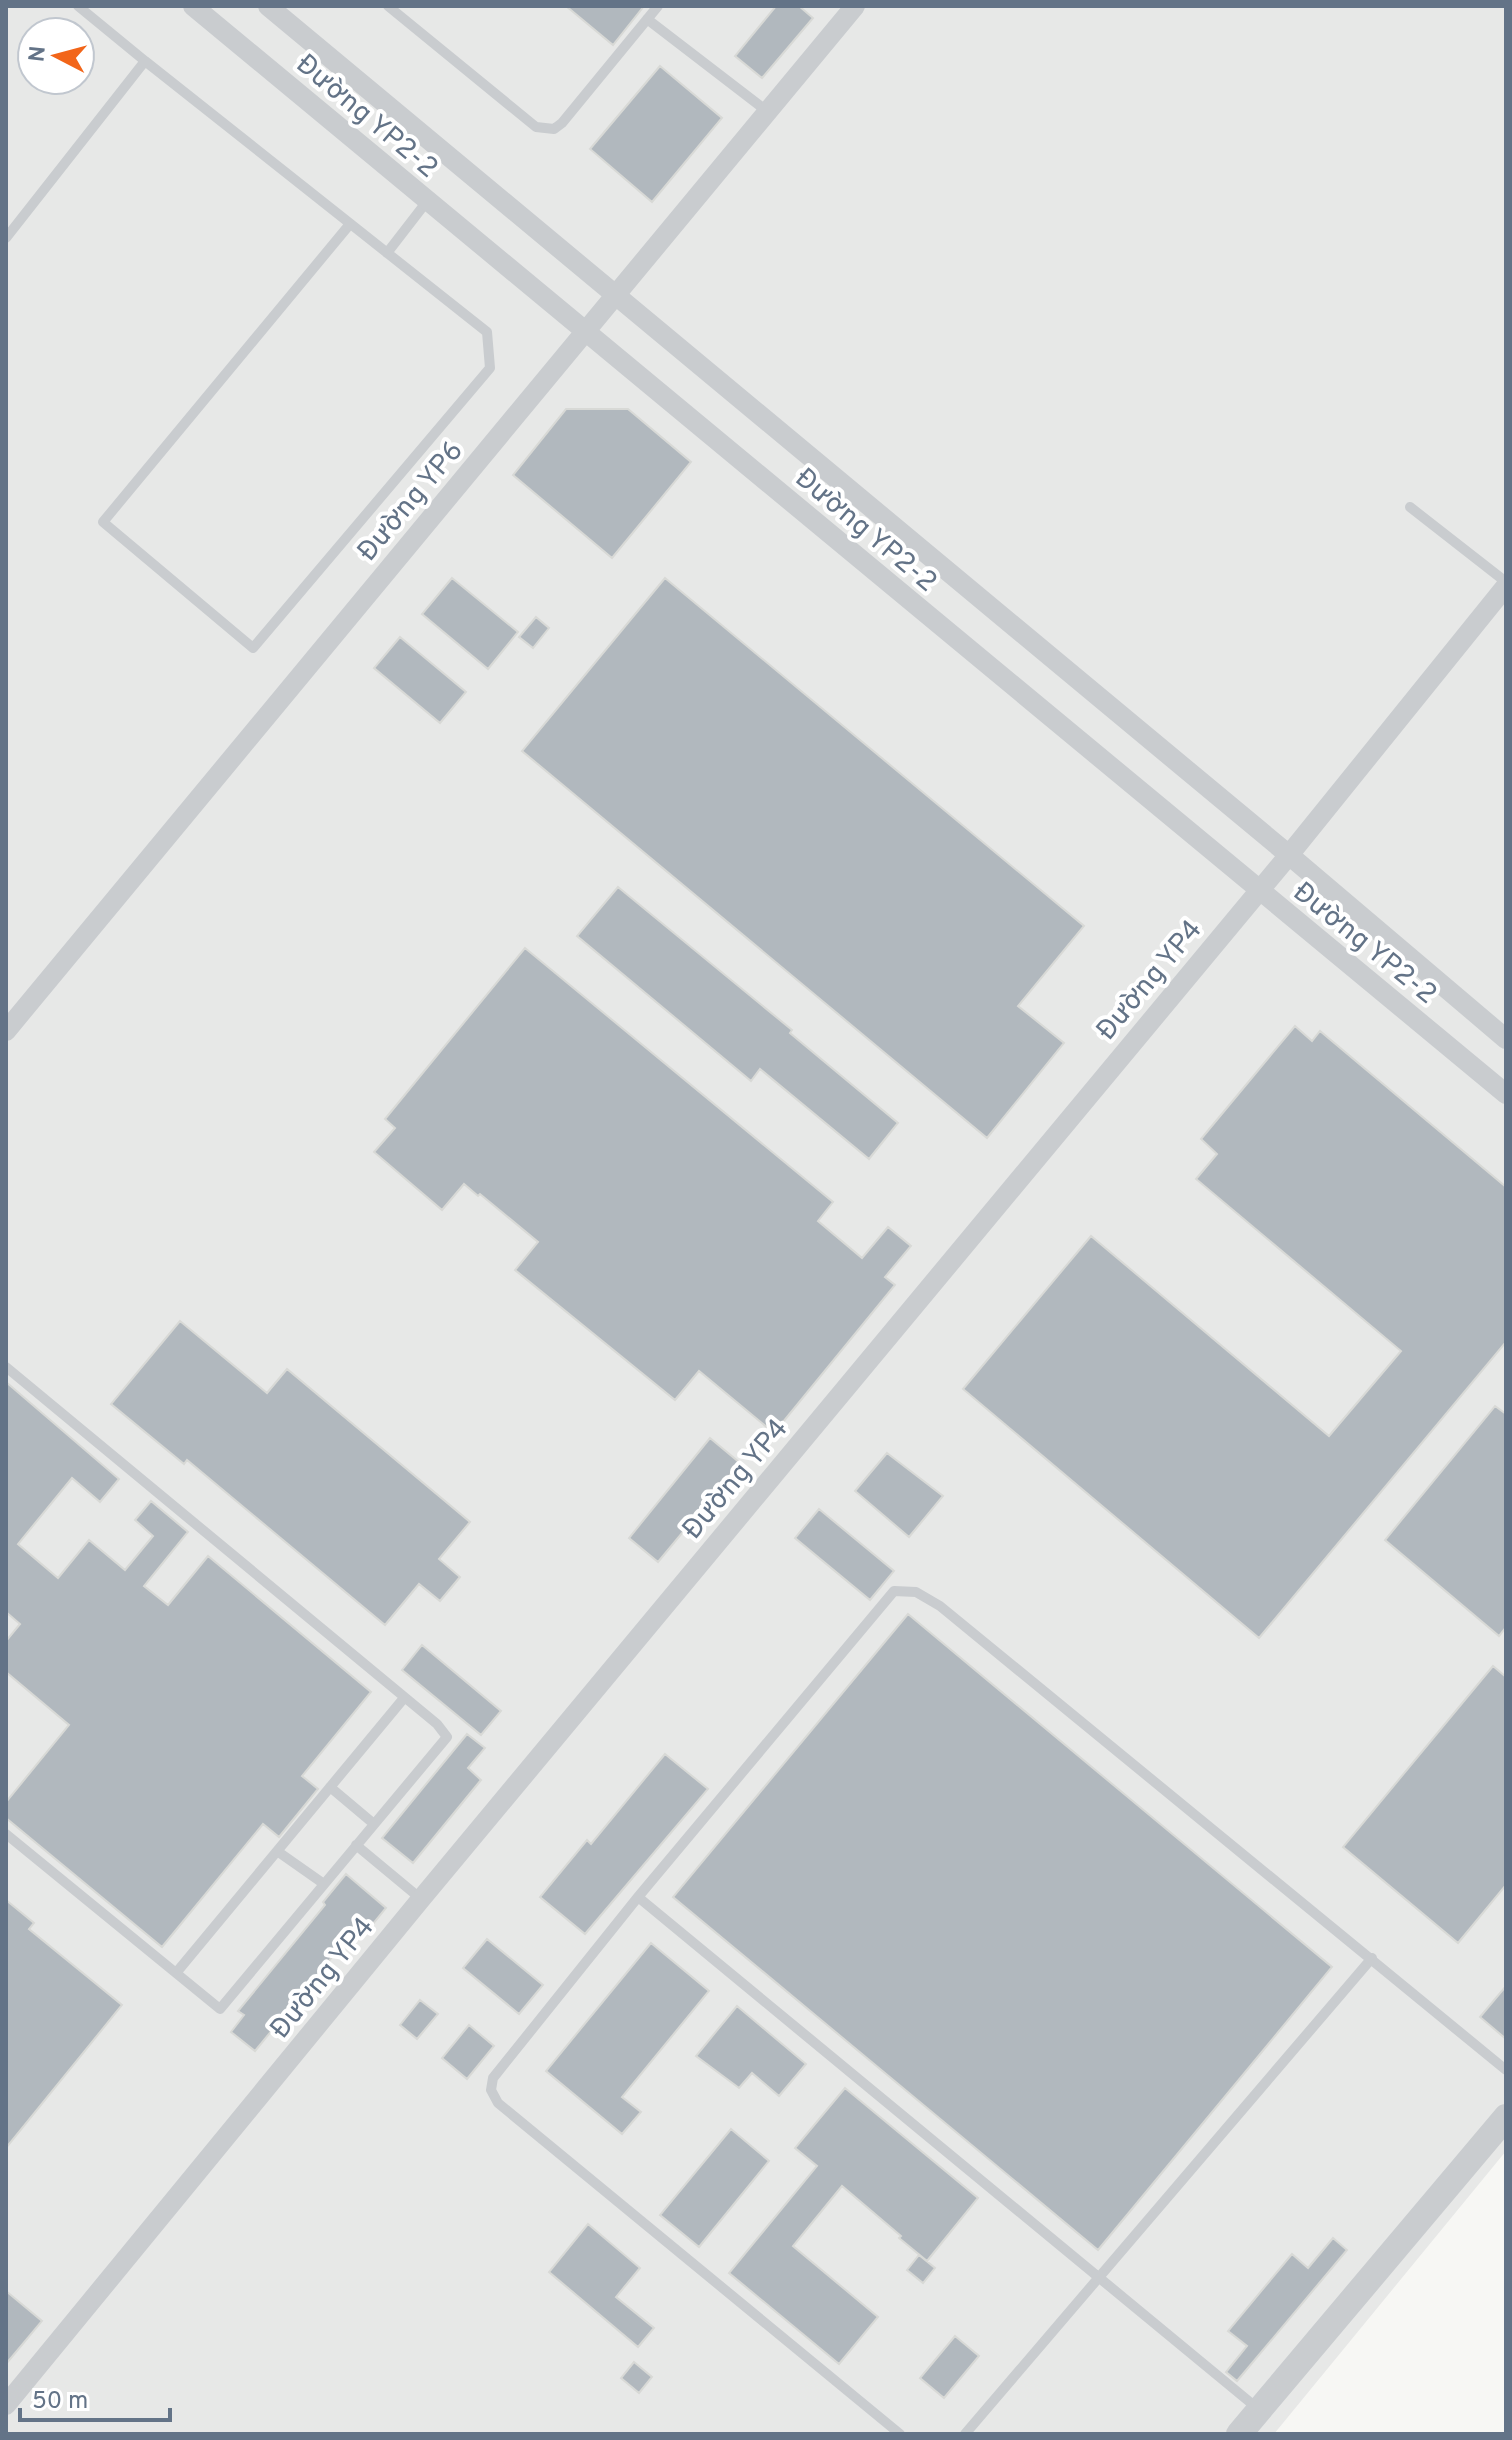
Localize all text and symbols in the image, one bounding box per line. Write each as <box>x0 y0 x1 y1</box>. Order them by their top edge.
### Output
north arrow <box>16 16 96 96</box>
text: N <box>24 45 53 63</box>
street label: Đường YP2-2 <box>288 47 445 187</box>
street label: Đường YP6 <box>350 434 472 570</box>
street label: Đường YP2-2 <box>787 461 944 601</box>
street label: Đường YP2-2 <box>1285 875 1443 1013</box>
street label: Đường YP4 <box>1090 913 1211 1048</box>
street label: Đường YP4 <box>676 1412 797 1547</box>
street label: Đường YP4 <box>263 1911 383 2047</box>
scale bar <box>20 2372 170 2422</box>
text: 50 m <box>32 2387 88 2417</box>

